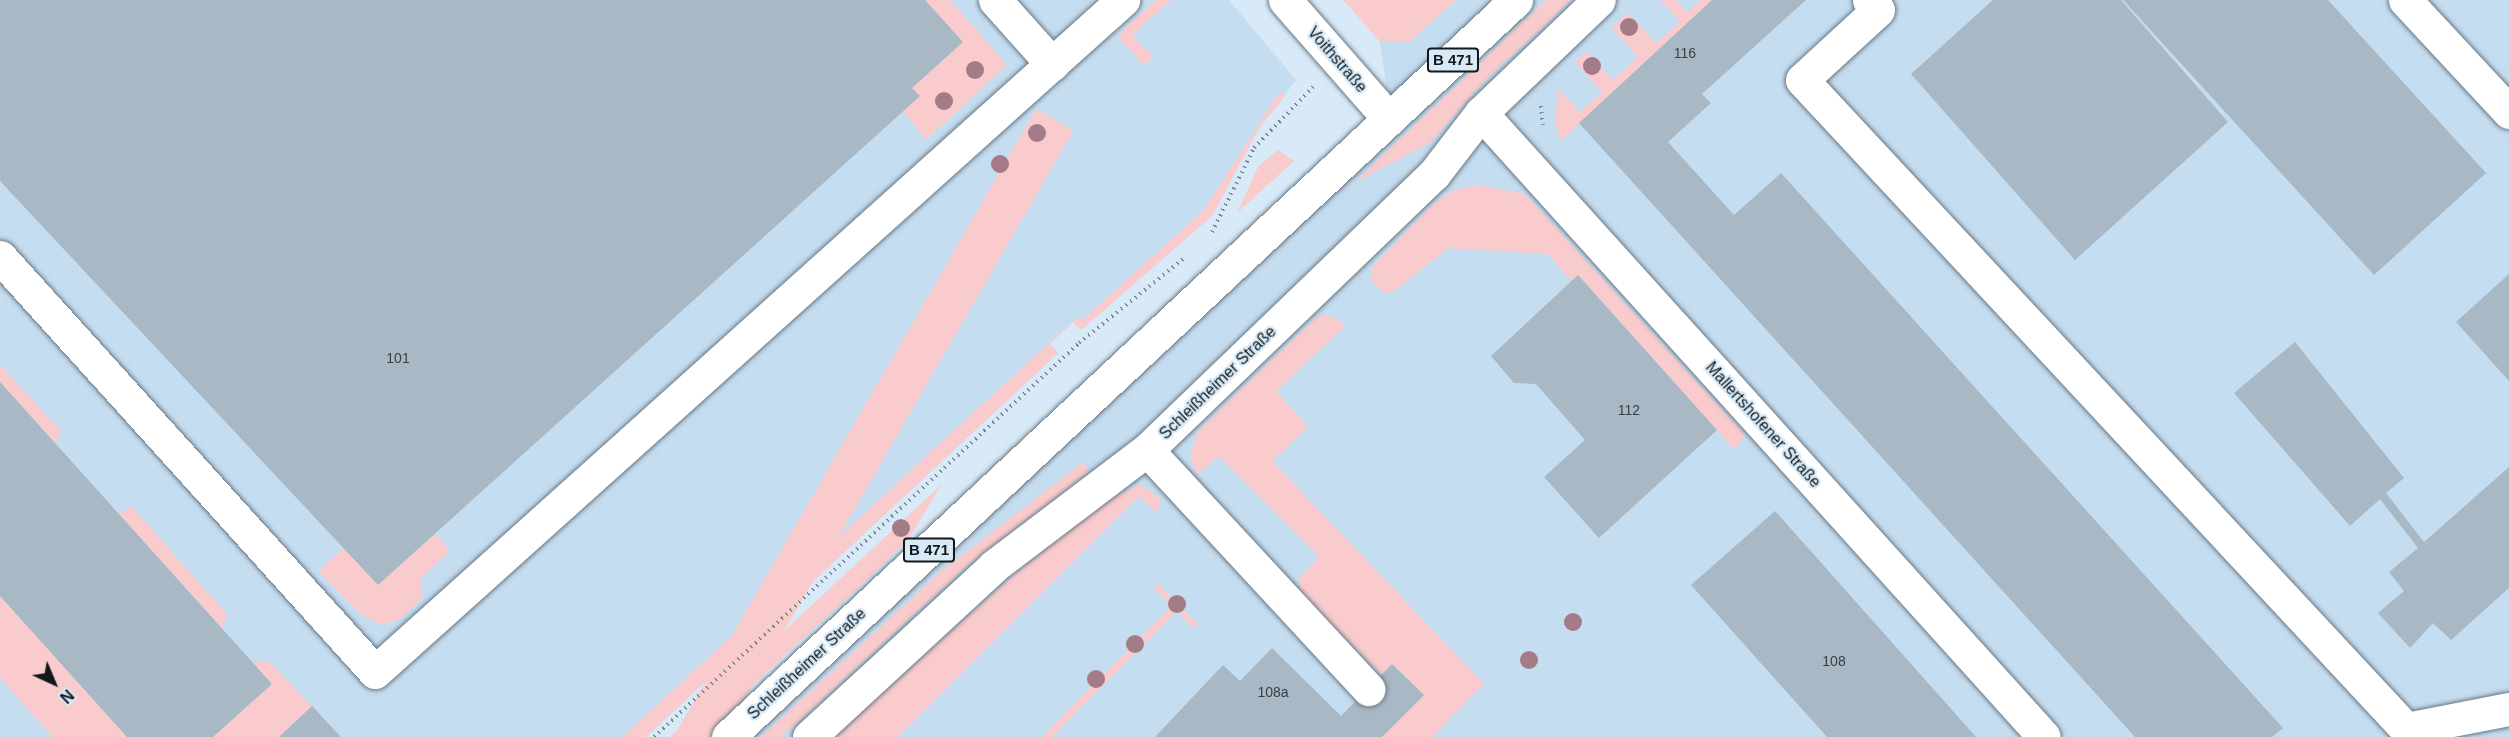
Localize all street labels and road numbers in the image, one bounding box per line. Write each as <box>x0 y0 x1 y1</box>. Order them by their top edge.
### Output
street label: Voithstraße <box>1303 23 1371 97</box>
road number: B 471 <box>1426 48 1480 72</box>
street label: Schleißheimer Straße <box>1156 322 1280 444</box>
street label: Mallertshofener Straße <box>1701 358 1825 492</box>
road number: B 471 <box>902 538 956 562</box>
street label: Schleißheimer Straße <box>744 604 870 724</box>

